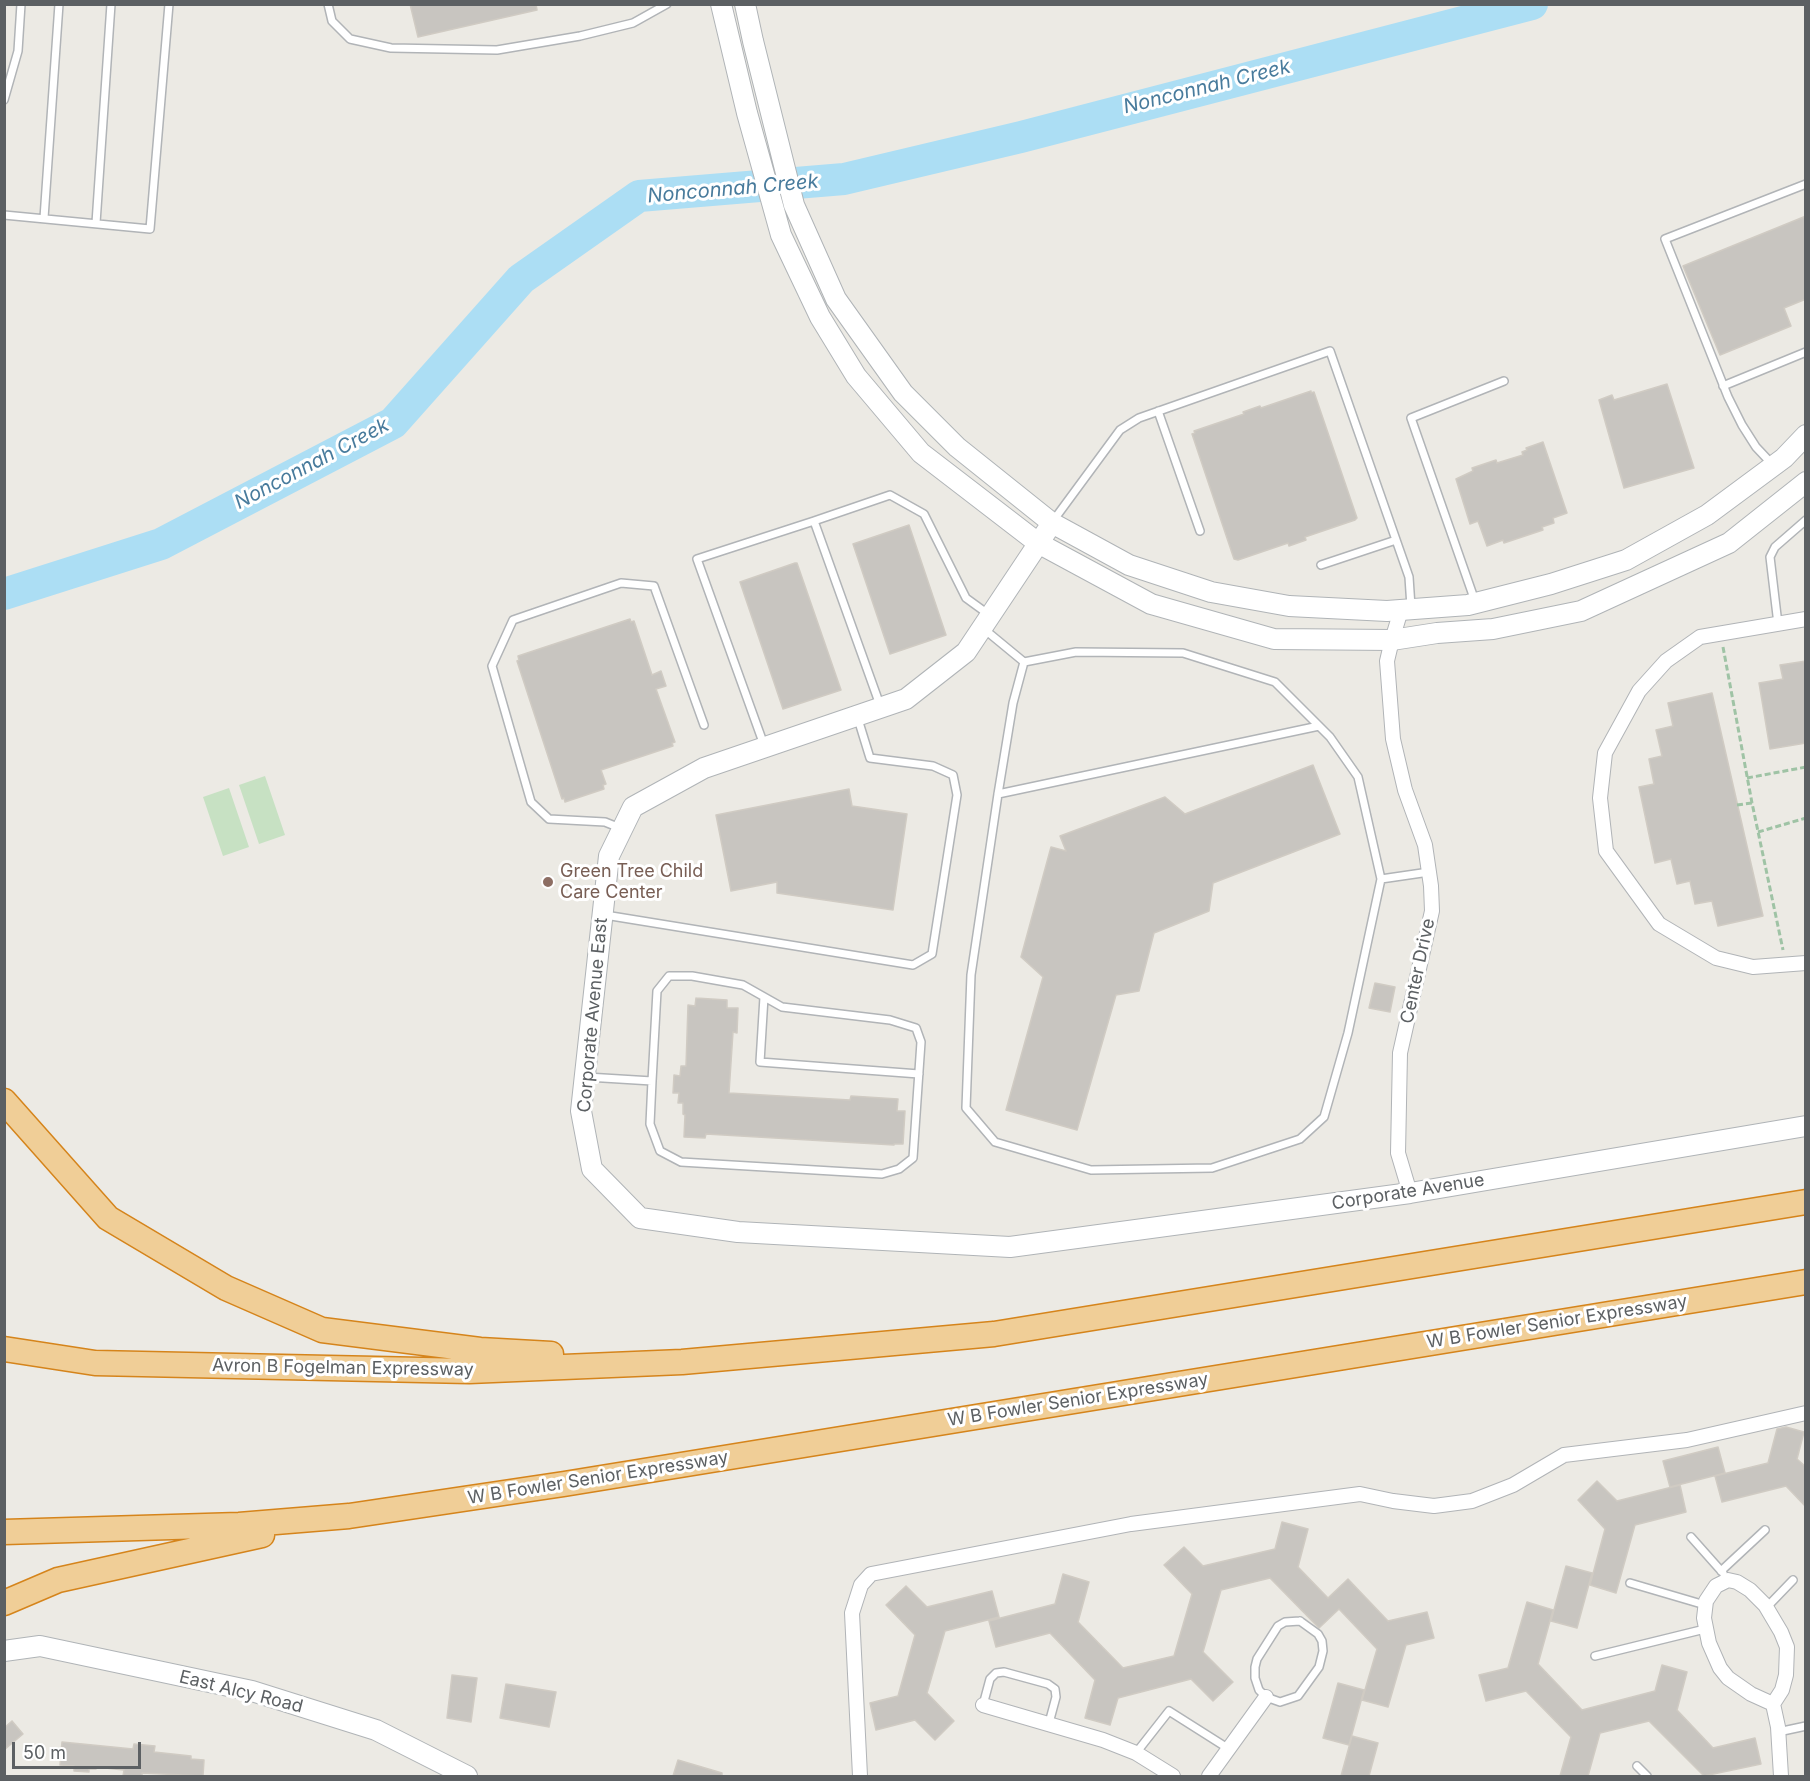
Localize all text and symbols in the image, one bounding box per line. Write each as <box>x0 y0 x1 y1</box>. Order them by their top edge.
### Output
water label: Nonconnah Creek <box>1121 55 1293 119</box>
water label: Nonconnah Creek <box>647 170 819 208</box>
water label: Nonconnah Creek <box>231 413 393 515</box>
place label: Green Tree Child Care Center <box>560 861 703 904</box>
marker: Green Tree Child Care Center <box>541 875 555 889</box>
street label: Center Drive <box>1396 916 1440 1026</box>
street label: Corporate Avenue East <box>574 917 612 1113</box>
street label: Corporate Avenue <box>1330 1169 1486 1215</box>
street label: W B Fowler Senior Expressway <box>1425 1291 1689 1353</box>
street label: Avron B Fogelman Expressway <box>212 1355 474 1381</box>
street label: W B Fowler Senior Expressway <box>946 1369 1210 1431</box>
street label: W B Fowler Senior Expressway <box>466 1447 730 1509</box>
street label: East Alcy Road <box>177 1666 305 1718</box>
scale bar <box>15 1730 144 1768</box>
text: 50 m <box>23 1742 66 1763</box>

